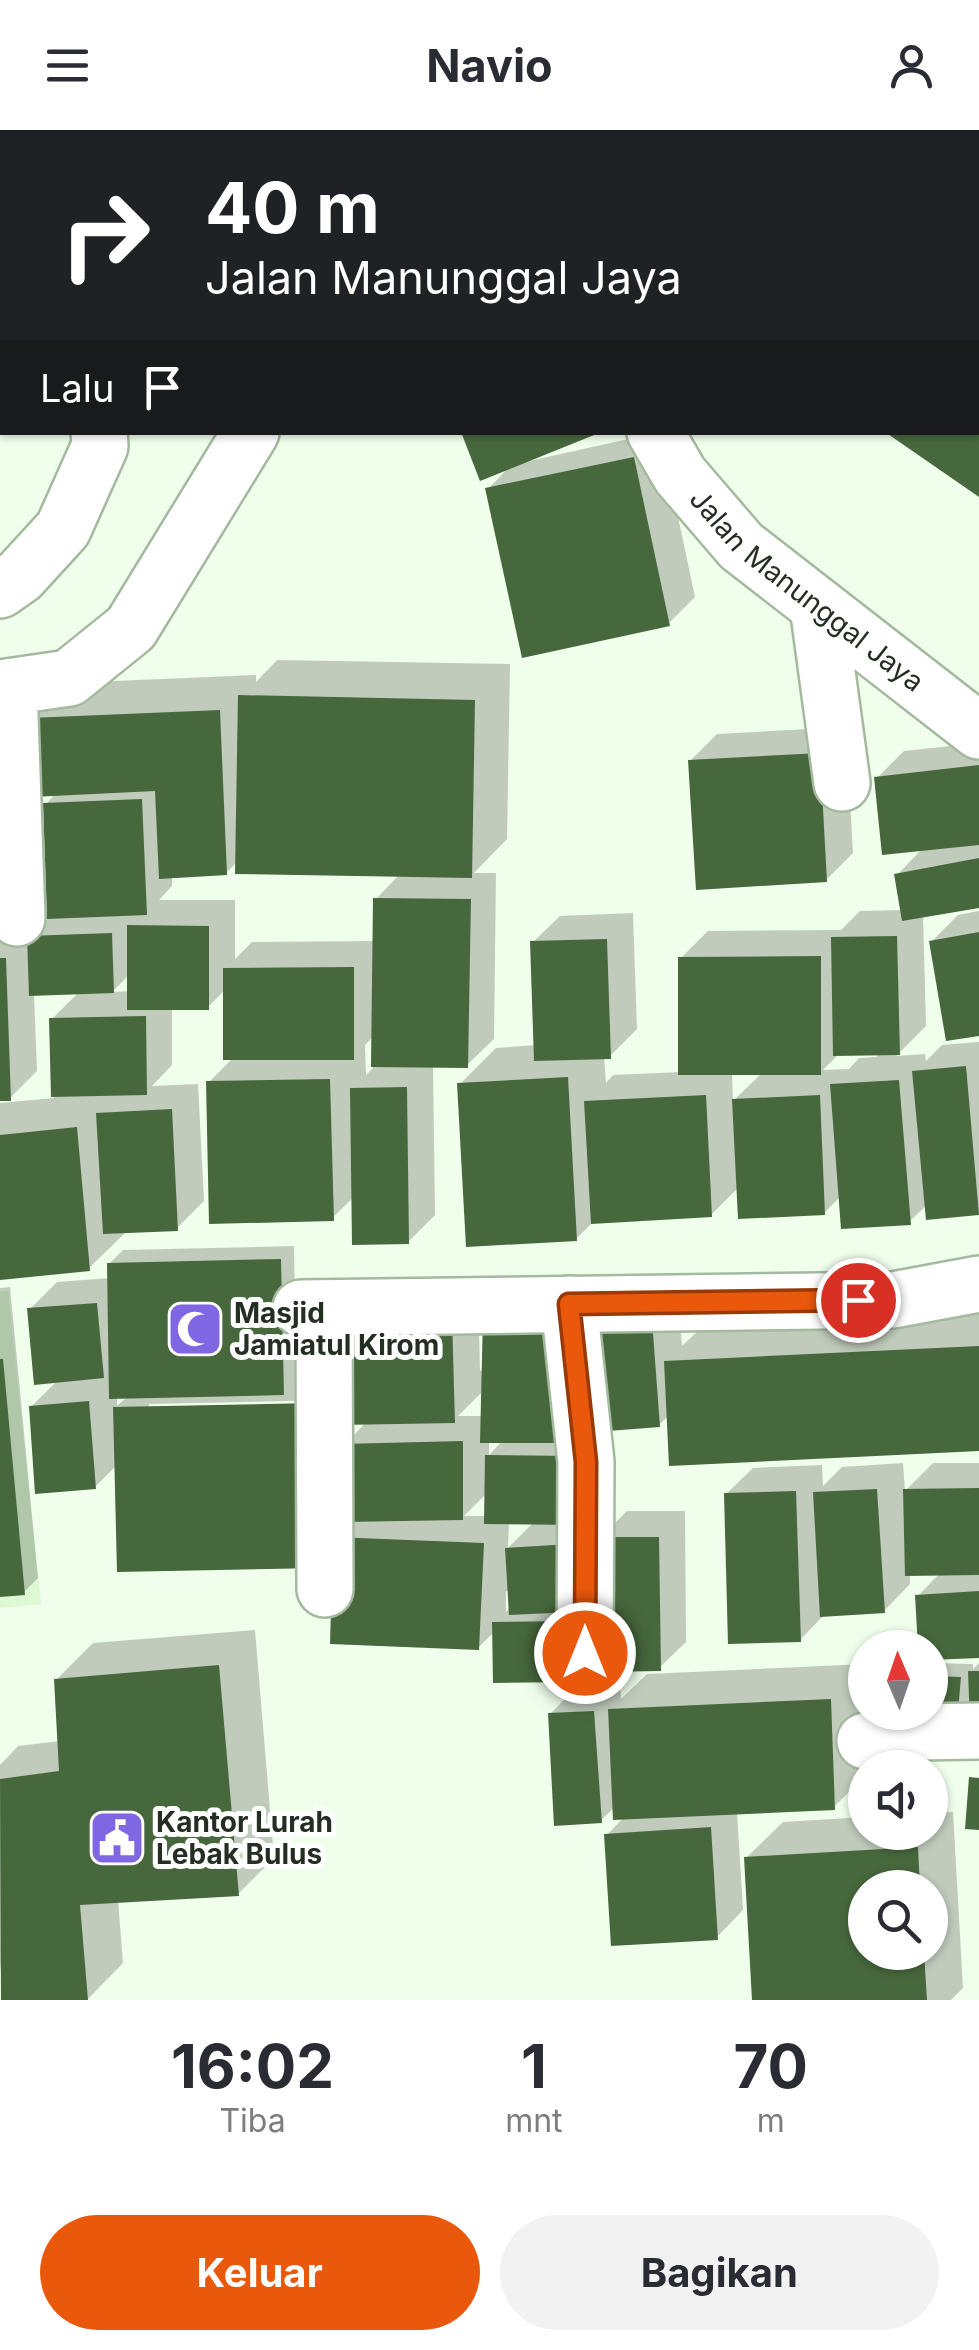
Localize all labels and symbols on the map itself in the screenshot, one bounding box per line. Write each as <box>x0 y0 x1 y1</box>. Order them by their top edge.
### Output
street label: Jalan Manunggal Jaya <box>683 482 931 699</box>
pin <box>816 1258 901 1343</box>
place label: Masjid Jamiatul Kirom <box>234 1296 439 1362</box>
mosque icon: Masjid Jamiatul Kirom <box>165 1299 225 1359</box>
position arrow <box>533 1601 637 1705</box>
north arrow <box>848 1630 948 1730</box>
place label: Kantor Lurah Lebak Bulus <box>156 1805 333 1871</box>
public building icon: Kantor Lurah Lebak Bulus <box>87 1808 147 1868</box>

